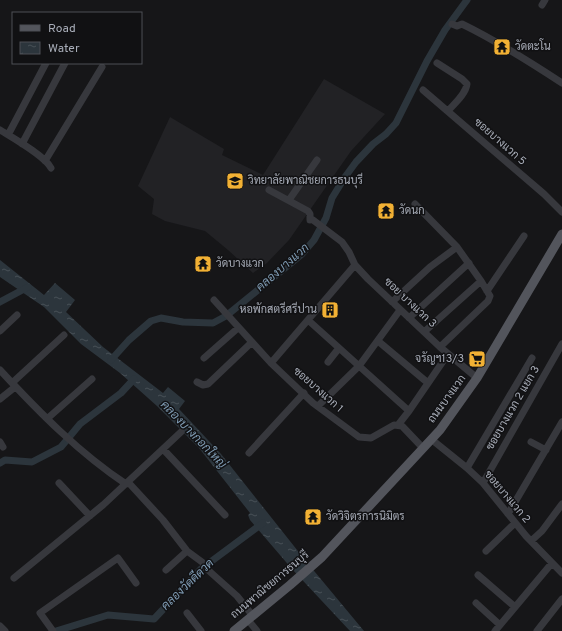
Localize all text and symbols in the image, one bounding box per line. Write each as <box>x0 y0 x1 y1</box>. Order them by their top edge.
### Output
legend <box>12 12 142 64</box>
text: Road <box>48 21 76 37</box>
temple icon: วัดตะโน <box>492 37 512 57</box>
place label: วัดตะโน <box>515 38 551 54</box>
text: Water <box>48 41 80 57</box>
street label: ซอยบางแวก 5 <box>471 115 529 169</box>
school or university icon: วิทยาลัยพาณิชยการธนบุรี <box>225 171 245 191</box>
place label: วิทยาลัยพาณิชยการธนบุรี <box>248 172 363 189</box>
temple icon: วัดนก <box>376 201 396 221</box>
place label: วัดนก <box>399 203 425 218</box>
water label: คลองบางแวก <box>253 240 313 296</box>
temple icon: วัดบางแวก <box>193 254 213 274</box>
place label: วัดบางแวก <box>216 256 264 271</box>
street label: ซอย บางแวก 3 <box>381 275 439 331</box>
building icon: หอพักสตรีศรีปาน <box>320 300 340 320</box>
place label: หอพักสตรีศรีปาน <box>239 301 317 317</box>
supermarket icon: จรัญฯ13/3 <box>467 349 487 369</box>
place label: จรัญฯ13/3 <box>415 351 464 366</box>
street label: ซอยบางแวก 2 แยก 3 <box>483 363 543 453</box>
street label: ซอยบางแวก 1 <box>290 364 346 416</box>
street label: ถนนบางแวก <box>425 372 469 426</box>
water label: คลองบางกอกใหญ่ <box>156 397 231 473</box>
street label: ซอยบางแวก 2 <box>481 468 533 526</box>
temple icon: วัดวิจิตรการนิมิตร <box>303 507 323 527</box>
place label: วัดวิจิตรการนิมิตร <box>326 509 405 524</box>
street label: ถนนพาณิชยการธนบุรี <box>227 547 313 623</box>
water label: คลองวัดดีดวด <box>158 555 218 614</box>

